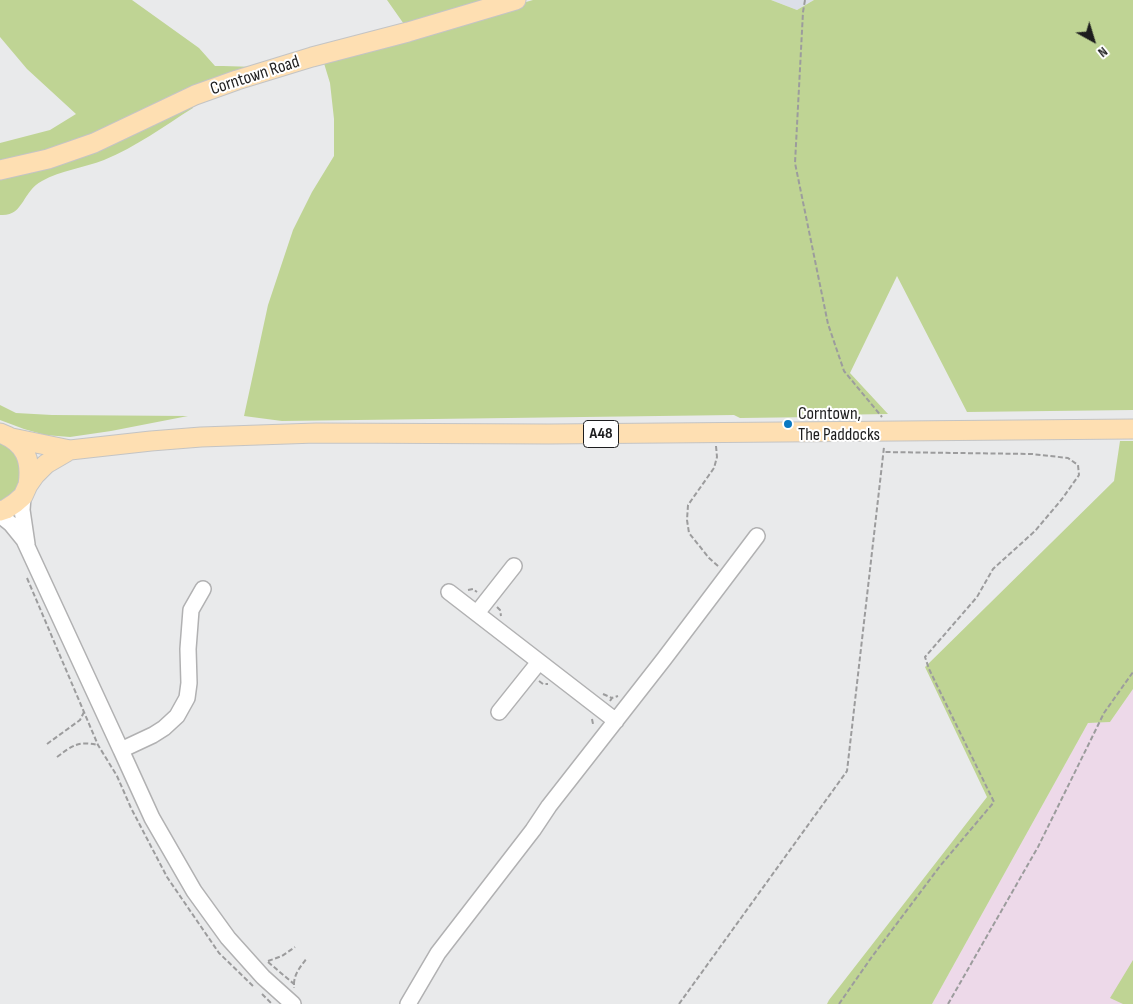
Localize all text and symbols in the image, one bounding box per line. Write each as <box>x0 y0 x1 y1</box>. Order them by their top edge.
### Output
north arrow <box>1068 15 1118 65</box>
text: N <box>1095 43 1111 61</box>
street label: Corntown Road <box>208 51 302 101</box>
place label: Corntown, The Paddocks <box>798 403 880 446</box>
marker: Corntown, The Paddocks <box>782 418 794 430</box>
road number: A48 <box>584 420 618 448</box>

